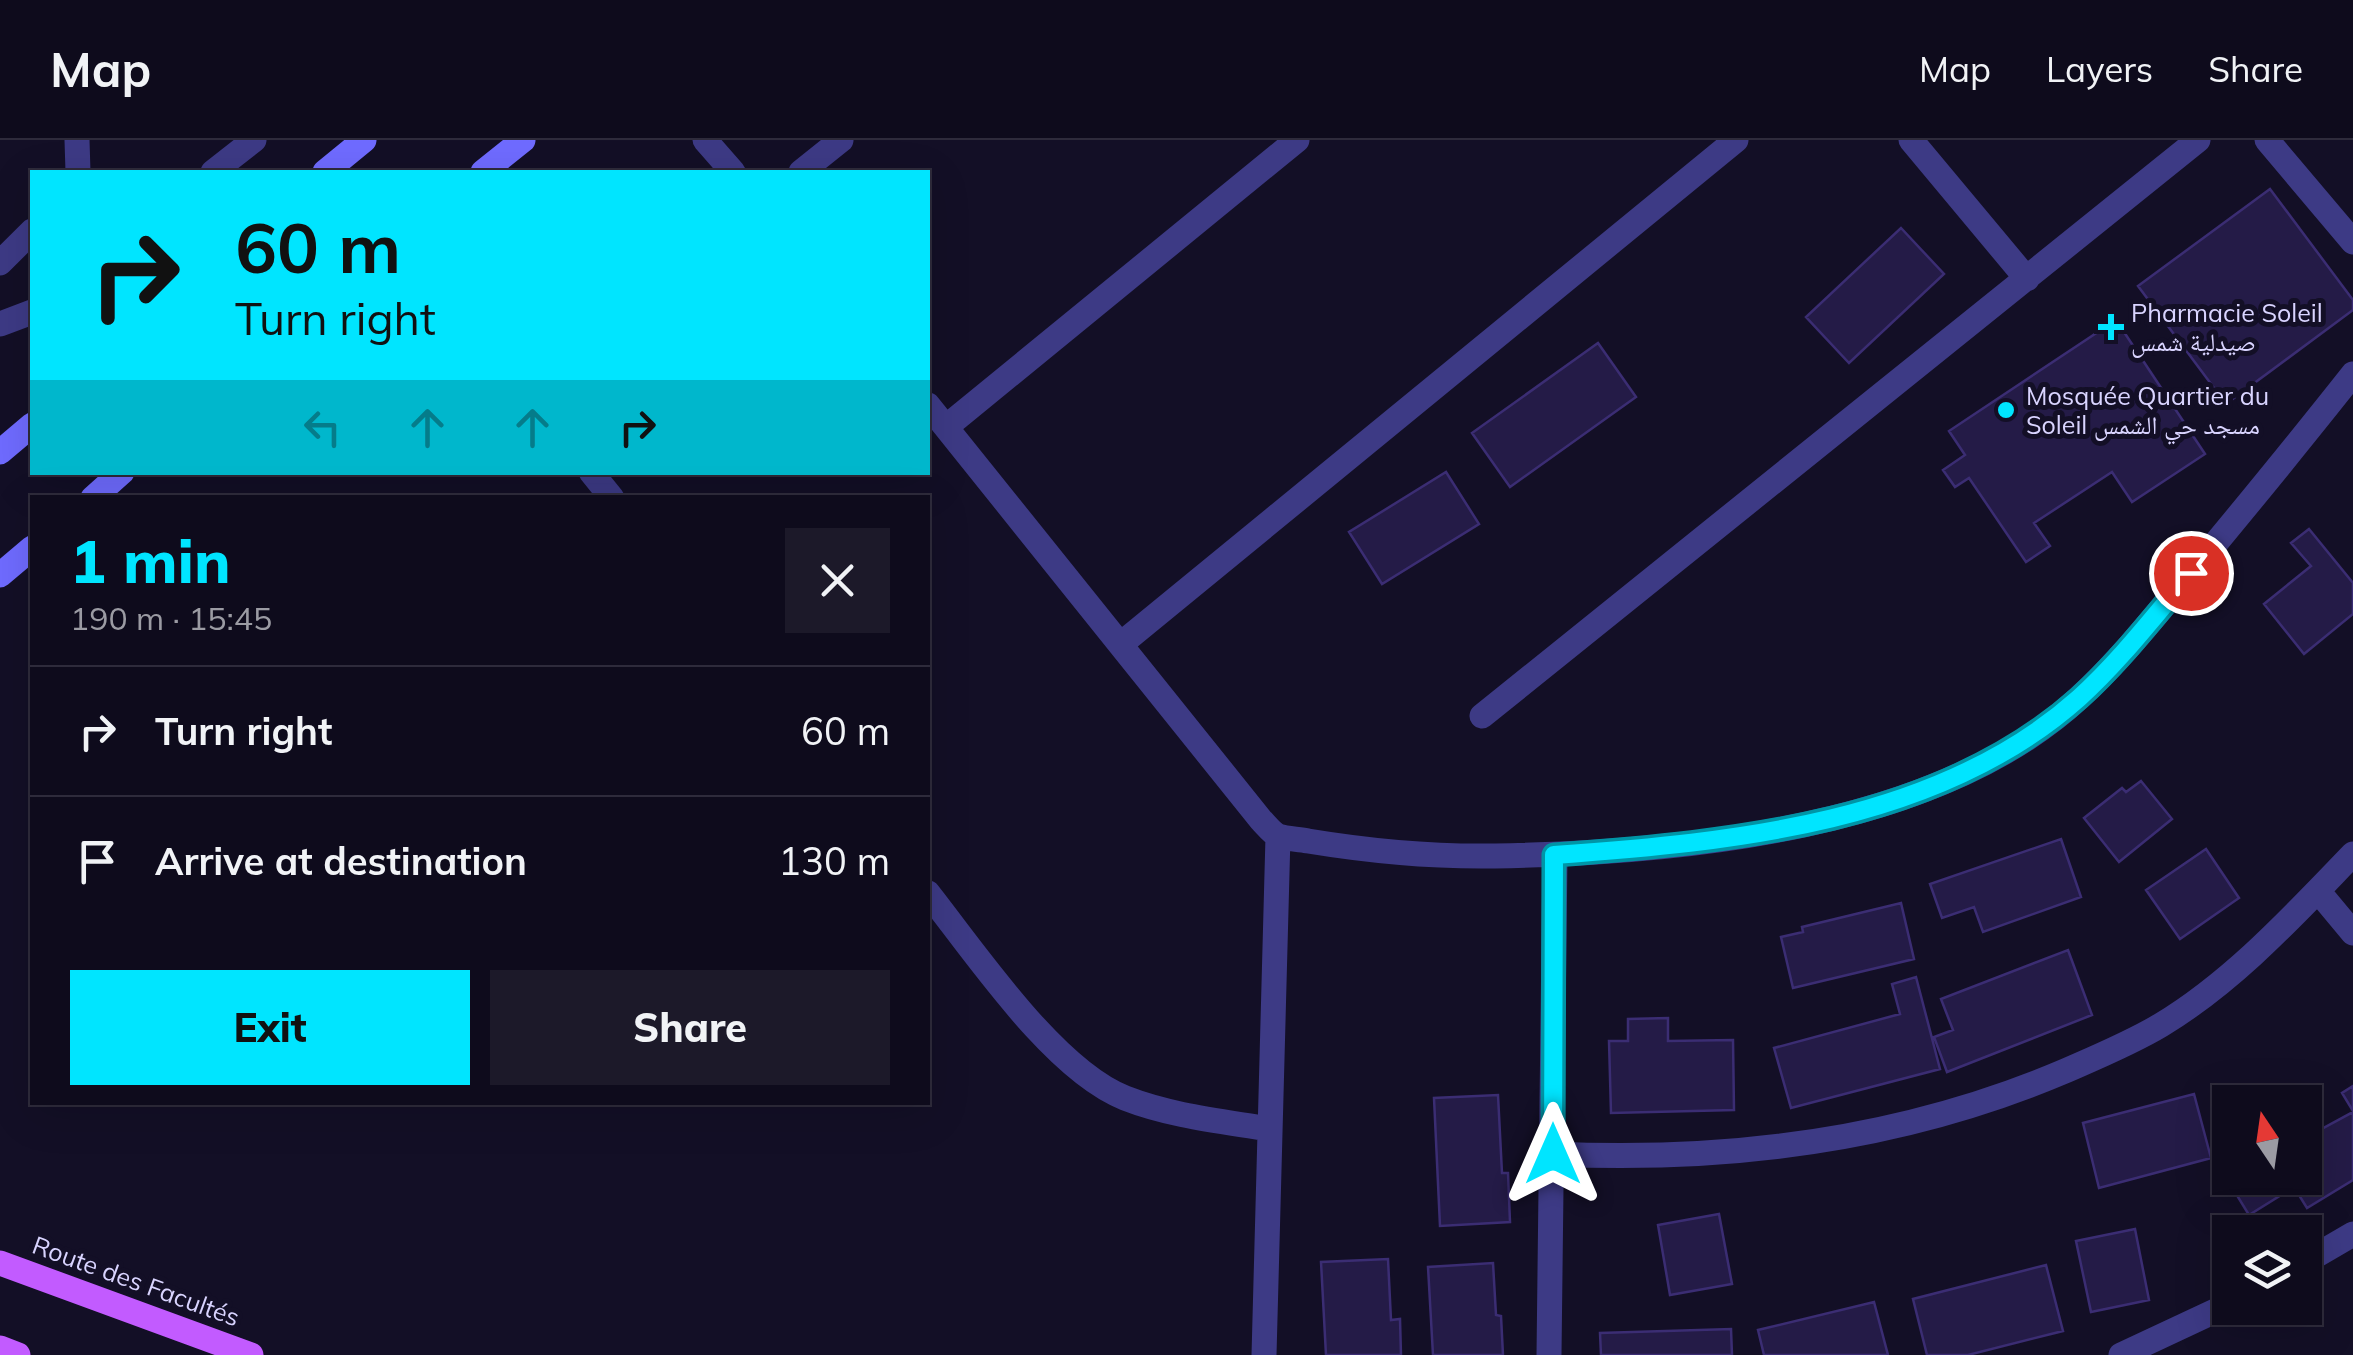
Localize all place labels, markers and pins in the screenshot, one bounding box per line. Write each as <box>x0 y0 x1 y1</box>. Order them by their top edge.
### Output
place label: Pharmacie Soleil صيدلية شمس <box>2131 297 2323 358</box>
marker: Pharmacie Soleil صيدلية شمس <box>2100 316 2122 338</box>
place label: Mosquée Quartier du Soleil مسجد حي الشمس <box>2026 380 2269 445</box>
marker: Mosquée Quartier du Soleil مسجد حي الشمس <box>1995 399 2017 421</box>
pin <box>2149 531 2234 616</box>

